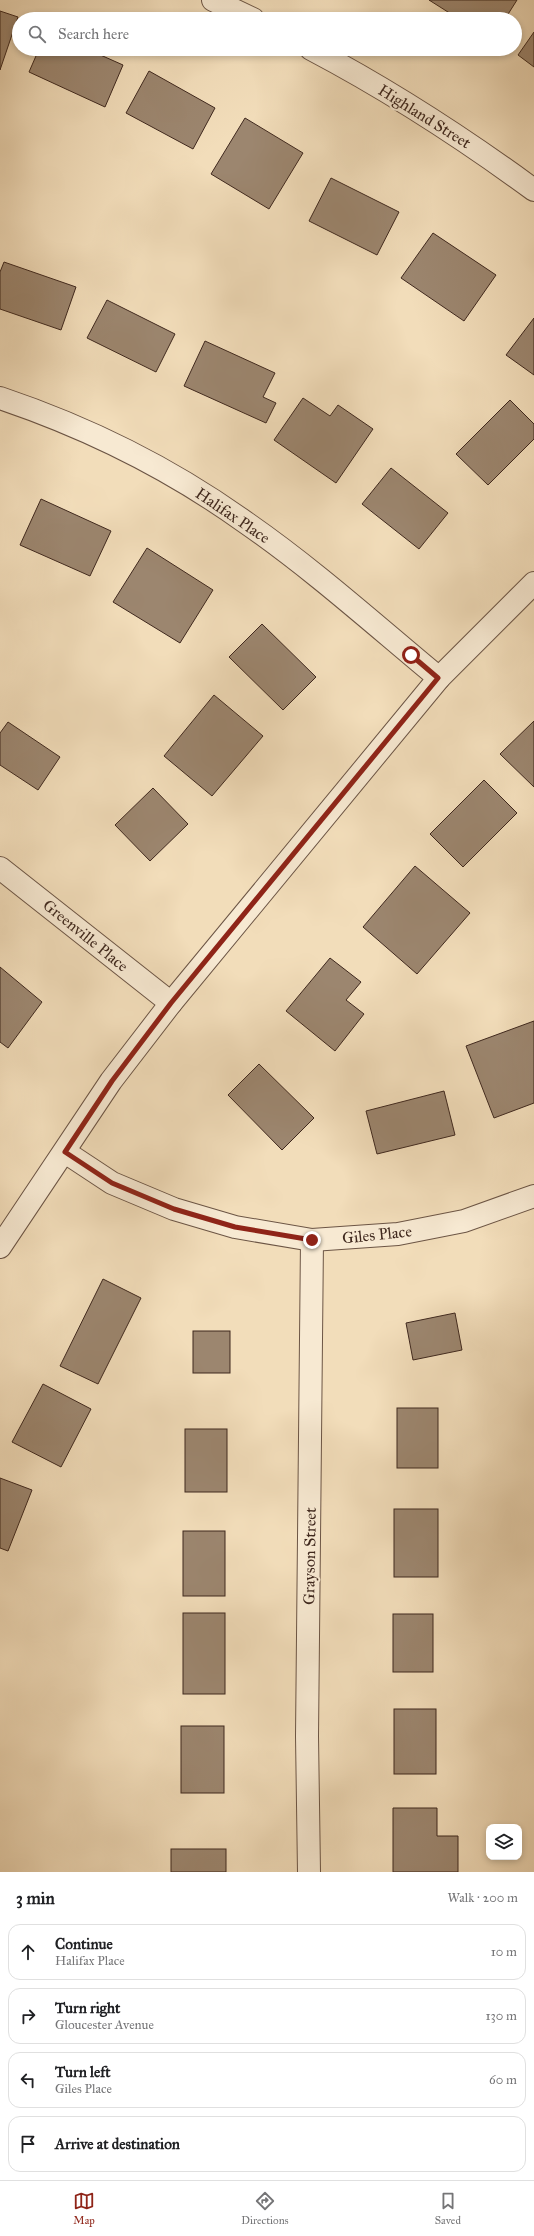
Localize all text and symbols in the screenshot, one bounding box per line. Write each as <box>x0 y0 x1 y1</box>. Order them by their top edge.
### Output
search box <box>12 12 522 56</box>
icon: search <box>26 23 48 45</box>
text: Search here <box>58 25 129 43</box>
street label: Highland Street <box>374 80 475 153</box>
street label: Halifax Place <box>192 484 274 547</box>
route start <box>402 646 420 664</box>
street label: Greenville Place <box>39 895 132 976</box>
street label: Giles Place <box>341 1221 413 1248</box>
route end <box>303 1231 321 1249</box>
street label: Grayson Street <box>299 1507 320 1605</box>
map controls <box>486 1824 522 1860</box>
button: layers <box>486 1824 522 1860</box>
text: 3 min <box>16 1888 55 1909</box>
text: Walk · 200 m <box>448 1890 518 1906</box>
text: Continue <box>55 1935 113 1953</box>
icon: ahead <box>17 1941 39 1963</box>
text: 10 m <box>491 1944 517 1960</box>
text: Halifax Place <box>55 1953 125 1969</box>
text: Turn right <box>55 1999 120 2017</box>
icon: right <box>17 2005 39 2027</box>
text: 130 m <box>485 2008 517 2024</box>
text: Gloucester Avenue <box>55 2017 154 2033</box>
text: Turn left <box>55 2063 111 2081</box>
icon: left <box>17 2069 39 2091</box>
text: 60 m <box>489 2072 517 2088</box>
text: Giles Place <box>55 2081 112 2097</box>
icon: arrive <box>17 2133 39 2155</box>
text: Arrive at destination <box>55 2135 180 2153</box>
tab: Map <box>73 2190 95 2227</box>
tab: Directions <box>241 2190 289 2227</box>
tab: Saved <box>435 2190 461 2227</box>

